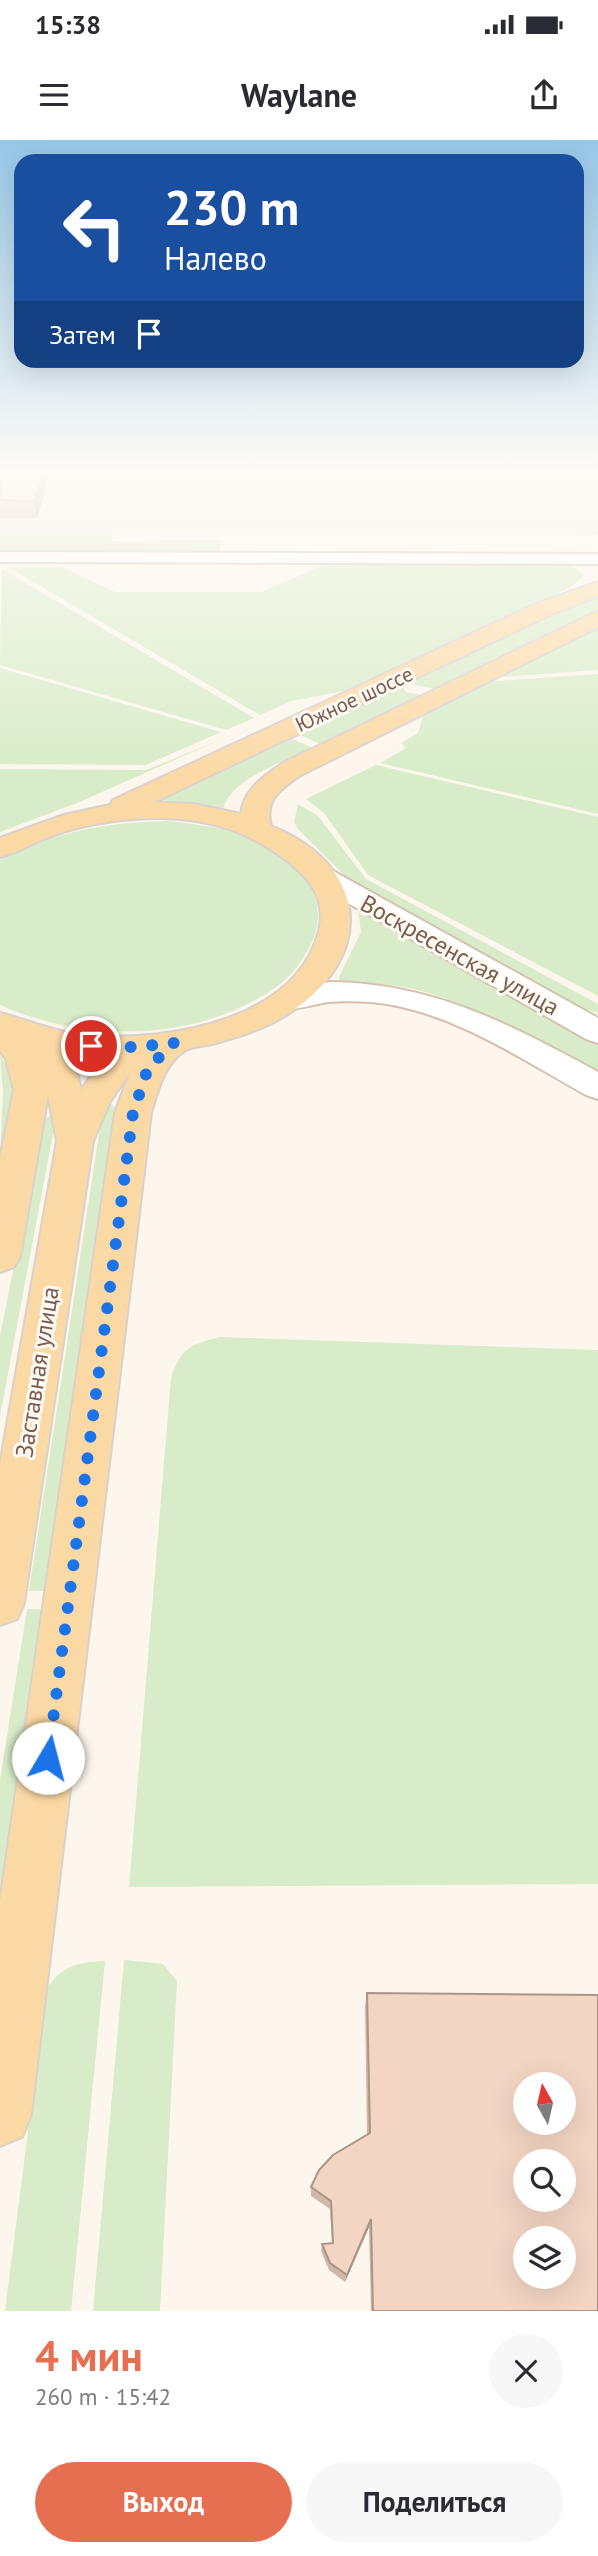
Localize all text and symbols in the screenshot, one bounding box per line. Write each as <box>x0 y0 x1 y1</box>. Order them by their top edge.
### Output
text: 15:38 <box>35 8 101 41</box>
text: Waylane <box>241 74 357 116</box>
icon: menu <box>35 76 73 114</box>
icon: share <box>525 76 563 114</box>
text: 230 m <box>164 175 299 239</box>
icon: left <box>49 182 140 273</box>
text: Налево <box>164 237 267 279</box>
icon: arrive <box>130 315 168 353</box>
text: Затем <box>49 318 116 351</box>
street label: Южное шоссе <box>291 660 417 738</box>
street label: Воскресенская улица <box>355 887 565 1023</box>
pin <box>61 1016 121 1076</box>
icon: arrive <box>72 1027 110 1065</box>
street label: Заставная улица <box>8 1284 66 1460</box>
position arrow <box>11 1721 85 1795</box>
north arrow <box>513 2072 576 2135</box>
map controls <box>513 2072 576 2289</box>
button: search <box>513 2149 576 2212</box>
button: layers <box>513 2226 576 2289</box>
text: 4 мин <box>35 2328 143 2383</box>
button: close <box>489 2334 563 2408</box>
text: 260 m · 15:42 <box>35 2382 171 2411</box>
button: Выход <box>35 2462 292 2542</box>
button: Поделиться <box>306 2462 563 2542</box>

